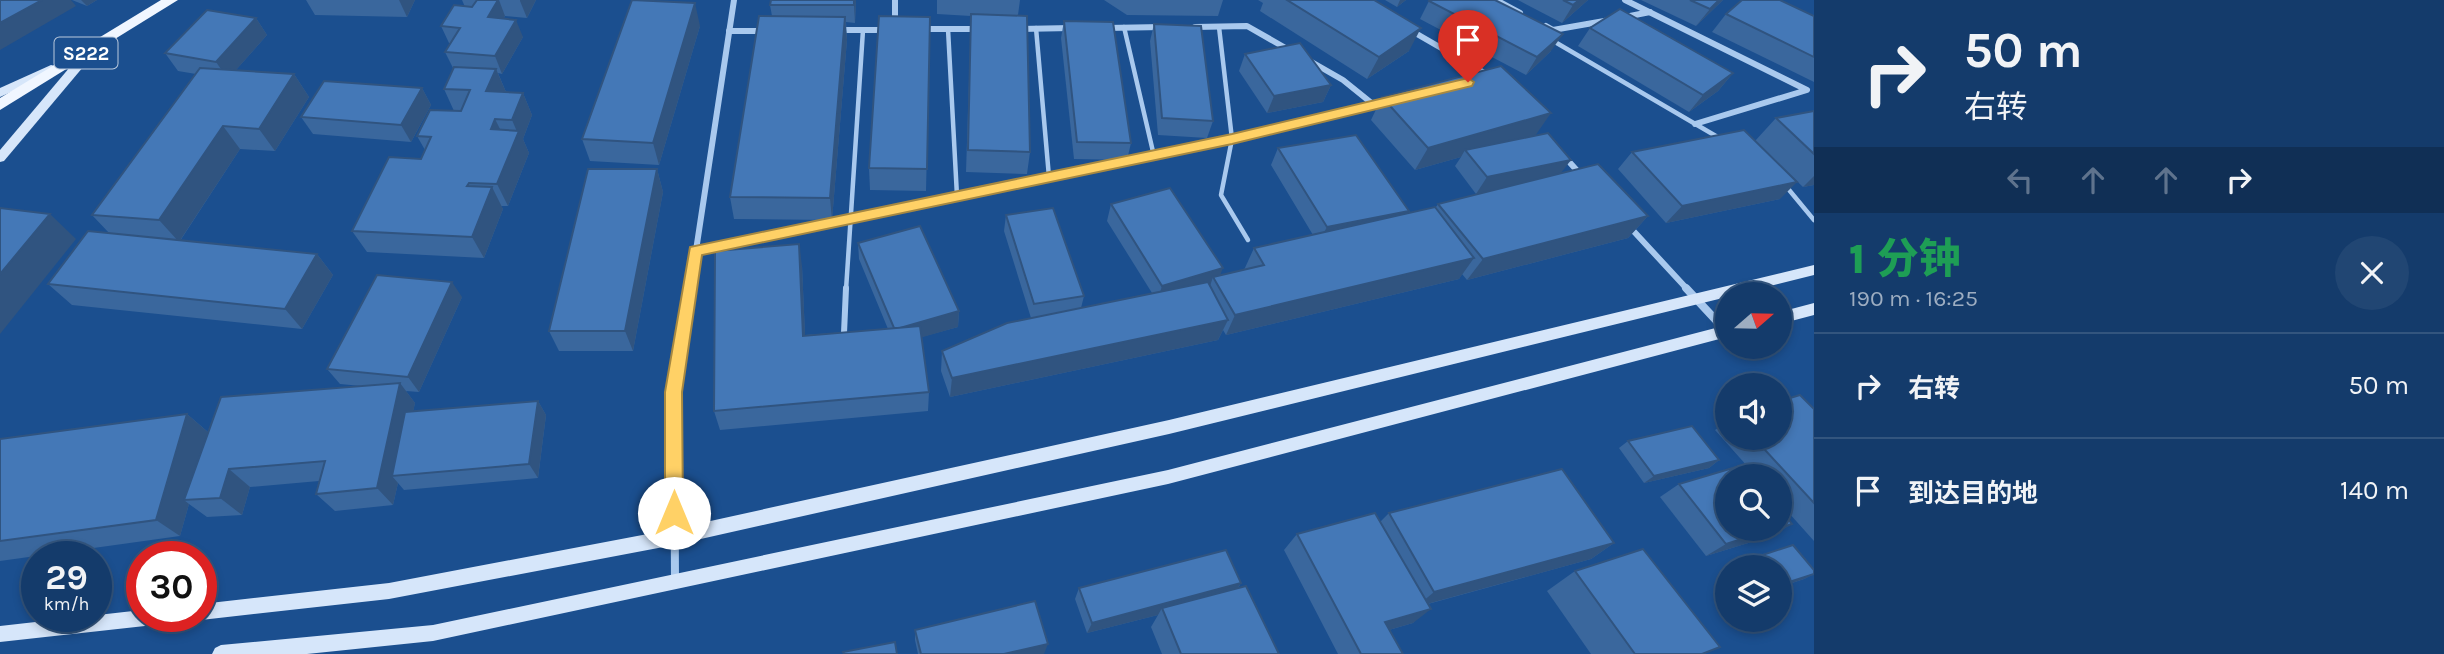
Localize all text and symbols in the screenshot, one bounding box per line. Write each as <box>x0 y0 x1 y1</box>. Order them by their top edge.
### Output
pin <box>1438 10 1498 82</box>
icon: arrive <box>1449 21 1487 59</box>
text: 50 m <box>1964 22 2082 79</box>
icon: right <box>1849 28 1940 119</box>
road number: S222 <box>55 38 118 68</box>
text: 右转 <box>1964 89 2028 126</box>
icon: left <box>2001 161 2039 199</box>
icon: ahead <box>2074 161 2112 199</box>
icon: ahead <box>2147 161 2185 199</box>
icon: right <box>2220 161 2258 199</box>
text: 1 分钟 <box>1849 234 1960 284</box>
button: close <box>2335 236 2409 310</box>
north arrow <box>1715 282 1792 359</box>
map controls <box>1715 282 1792 632</box>
text: 190 m · 16:25 <box>1849 285 1978 312</box>
icon: right <box>1849 367 1887 405</box>
text: 50 m <box>2348 370 2409 401</box>
button: sound <box>1715 373 1792 450</box>
text: 右转 <box>1908 373 1960 404</box>
button: search <box>1715 464 1792 541</box>
icon: arrive <box>1849 472 1887 510</box>
text: 140 m <box>2340 475 2409 506</box>
position arrow <box>637 476 711 550</box>
text: 到达目的地 <box>1908 478 2038 509</box>
speed limit sign: 30 <box>126 541 217 632</box>
button: layers <box>1715 555 1792 632</box>
text: 29 <box>45 557 88 598</box>
text: km/h <box>44 593 89 615</box>

